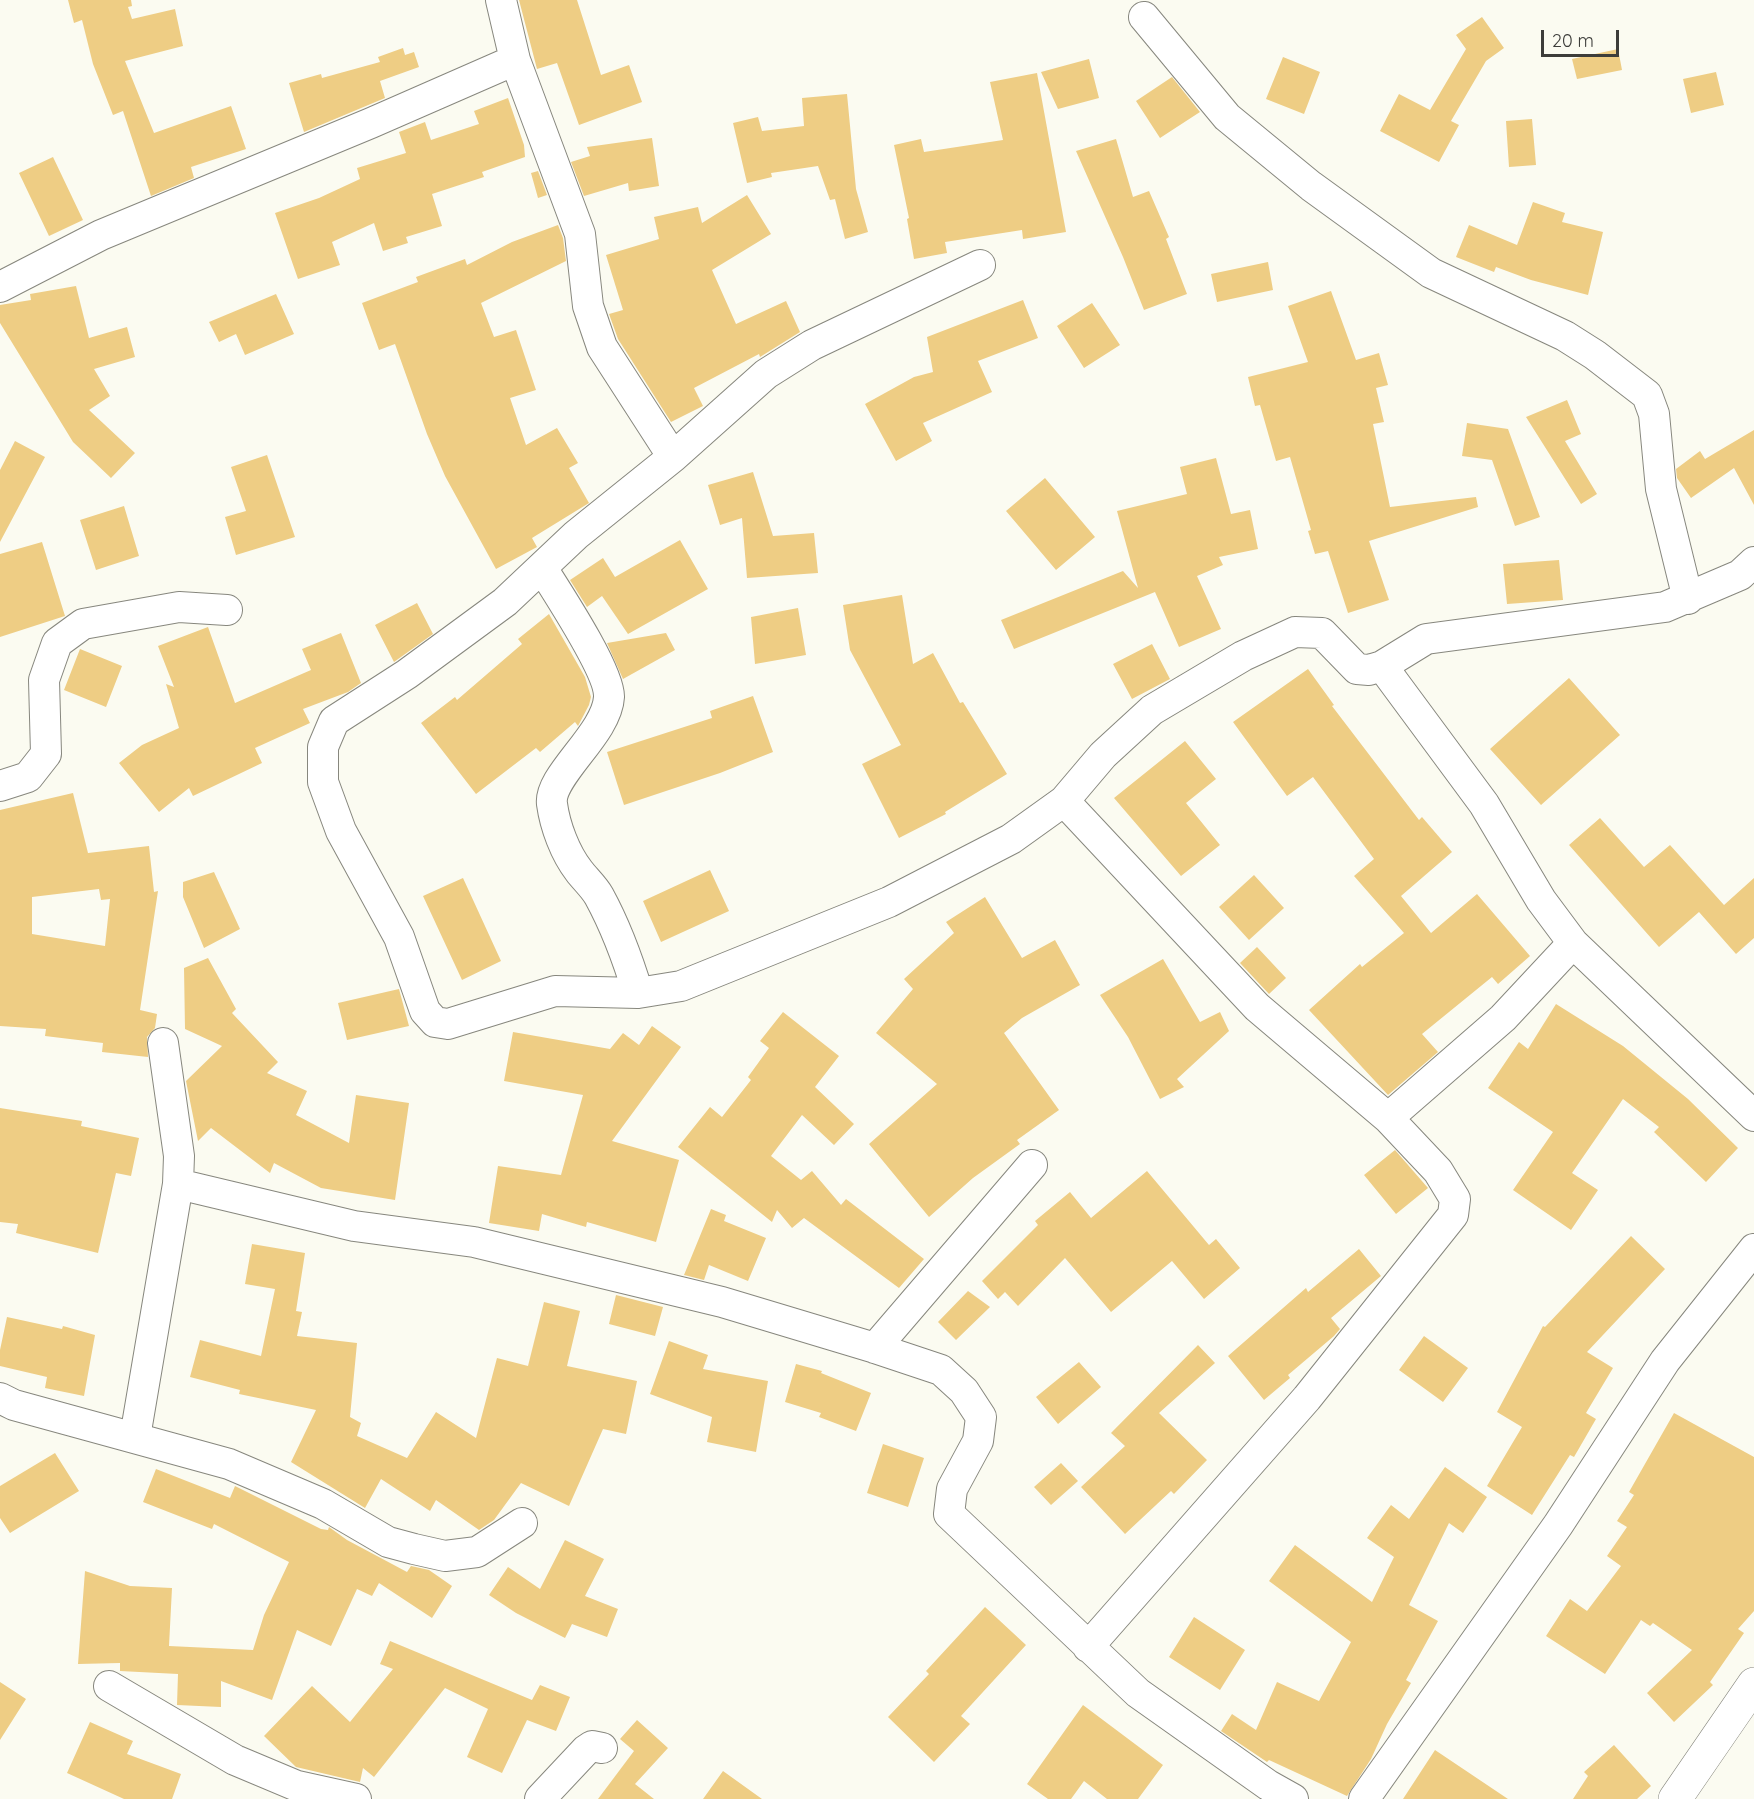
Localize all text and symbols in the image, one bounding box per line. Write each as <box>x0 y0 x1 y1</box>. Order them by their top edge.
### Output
scale bar <box>1544 18 1622 56</box>
text: 20 m <box>1552 29 1594 52</box>

